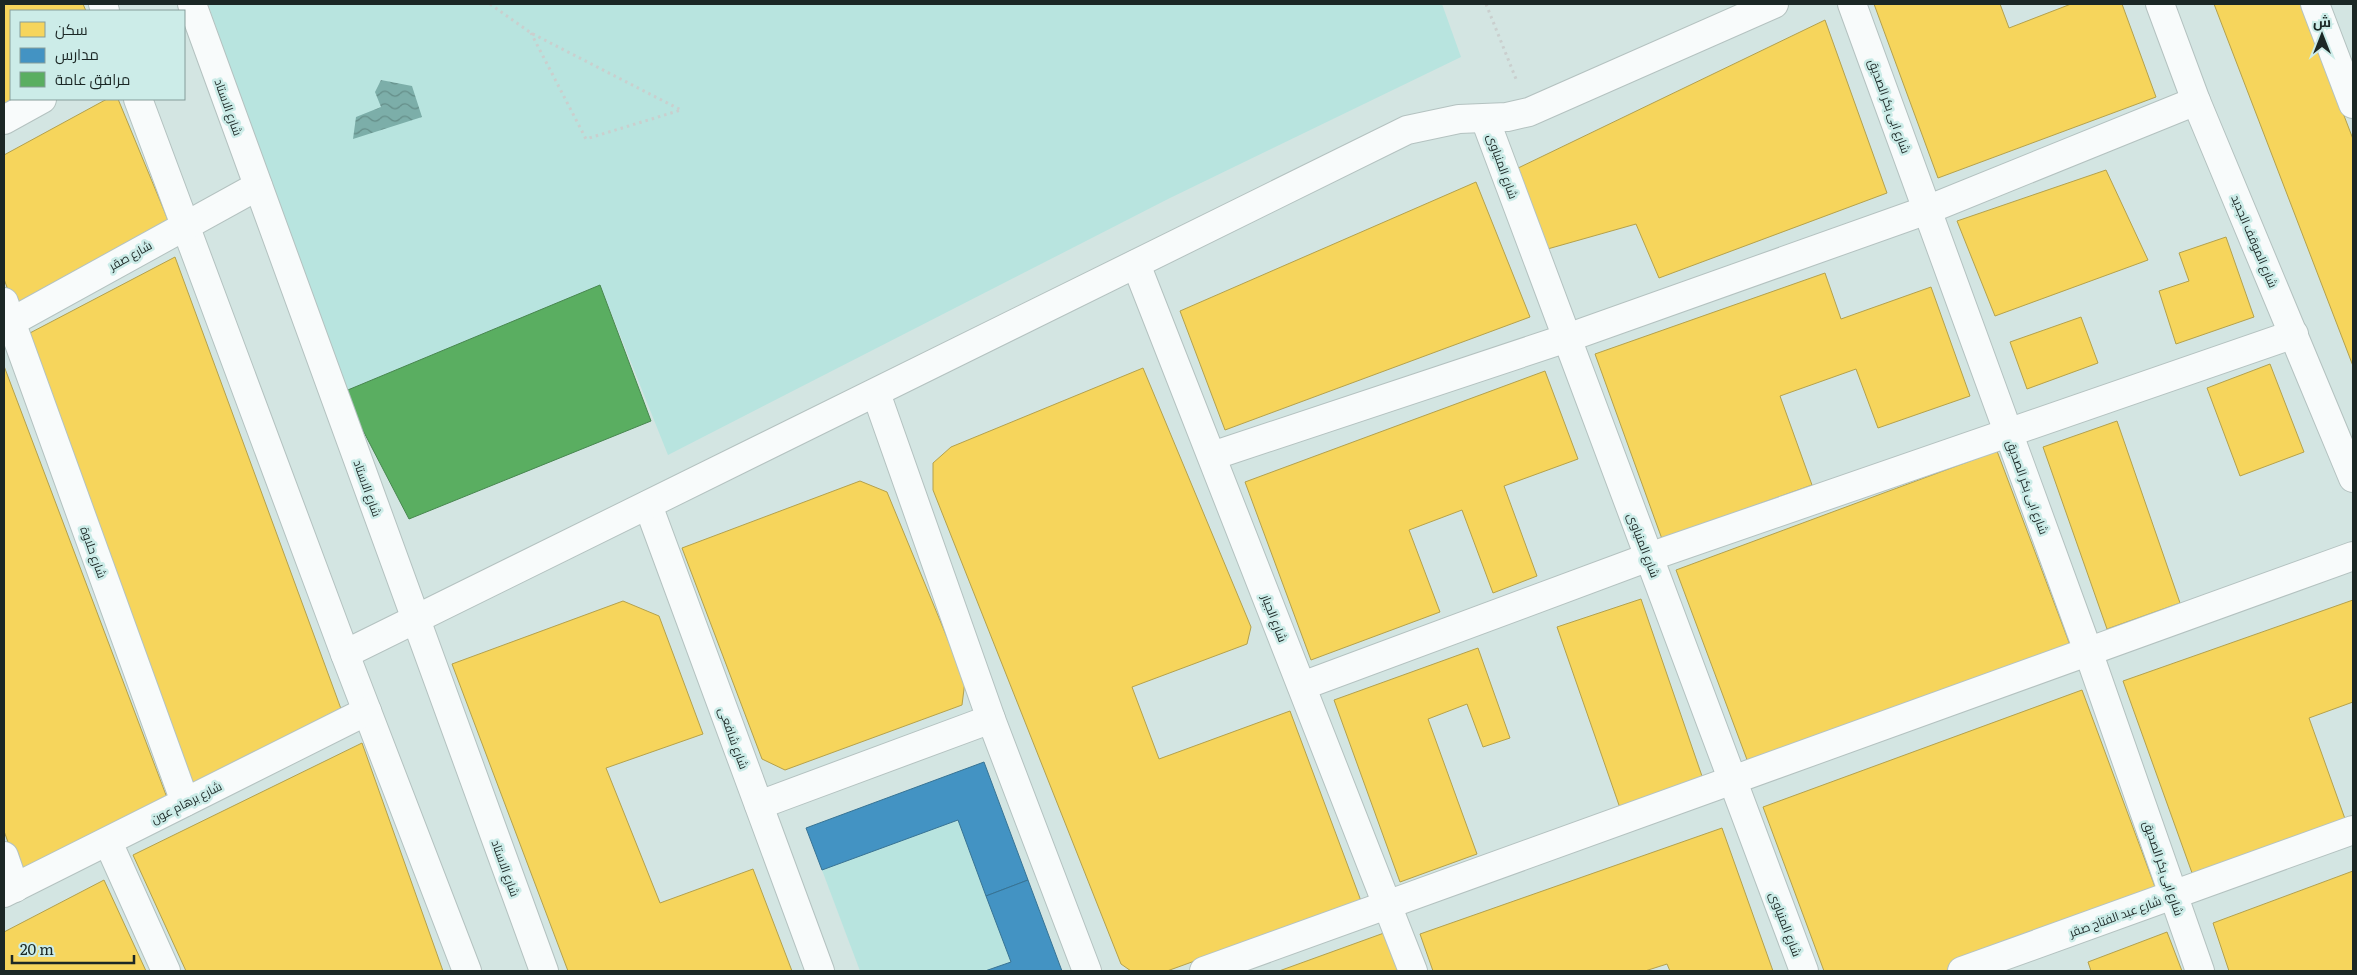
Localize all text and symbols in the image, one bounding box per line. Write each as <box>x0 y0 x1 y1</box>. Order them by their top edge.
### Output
legend <box>10 10 185 100</box>
north arrow <box>2297 10 2347 60</box>
text: ش <box>2313 11 2331 31</box>
text: سكن <box>55 17 88 40</box>
text: مدارس <box>55 42 99 65</box>
street label: شارع ابى بكر الصديق <box>1865 56 1915 156</box>
text: مرافق عامة <box>55 67 130 90</box>
street label: شارع الاستاد <box>210 76 248 138</box>
street label: شارع المنياوى <box>1483 131 1523 201</box>
street label: شارع الموقف الجديد <box>2227 192 2283 290</box>
street label: شارع صقر <box>104 236 155 275</box>
street label: شارع ابى بكر الصديق <box>2003 437 2053 537</box>
street label: شارع الاستاد <box>349 457 387 519</box>
street label: شارع المنياوى <box>1623 510 1665 580</box>
street label: شارع حلاوة <box>76 524 112 580</box>
street label: شارع الجيار <box>1257 591 1292 644</box>
street label: شارع شافعى <box>714 705 754 772</box>
street label: شارع برهام عون <box>147 776 225 828</box>
street label: شارع ابى بكر الصديق <box>2139 818 2189 918</box>
street label: شارع الاستاد <box>487 837 525 899</box>
street label: شارع المنياوى <box>1765 889 1807 959</box>
street label: شارع عبد الفتاح صقر <box>2065 891 2164 941</box>
scale bar <box>12 932 135 964</box>
text: 20 m <box>20 937 54 960</box>

